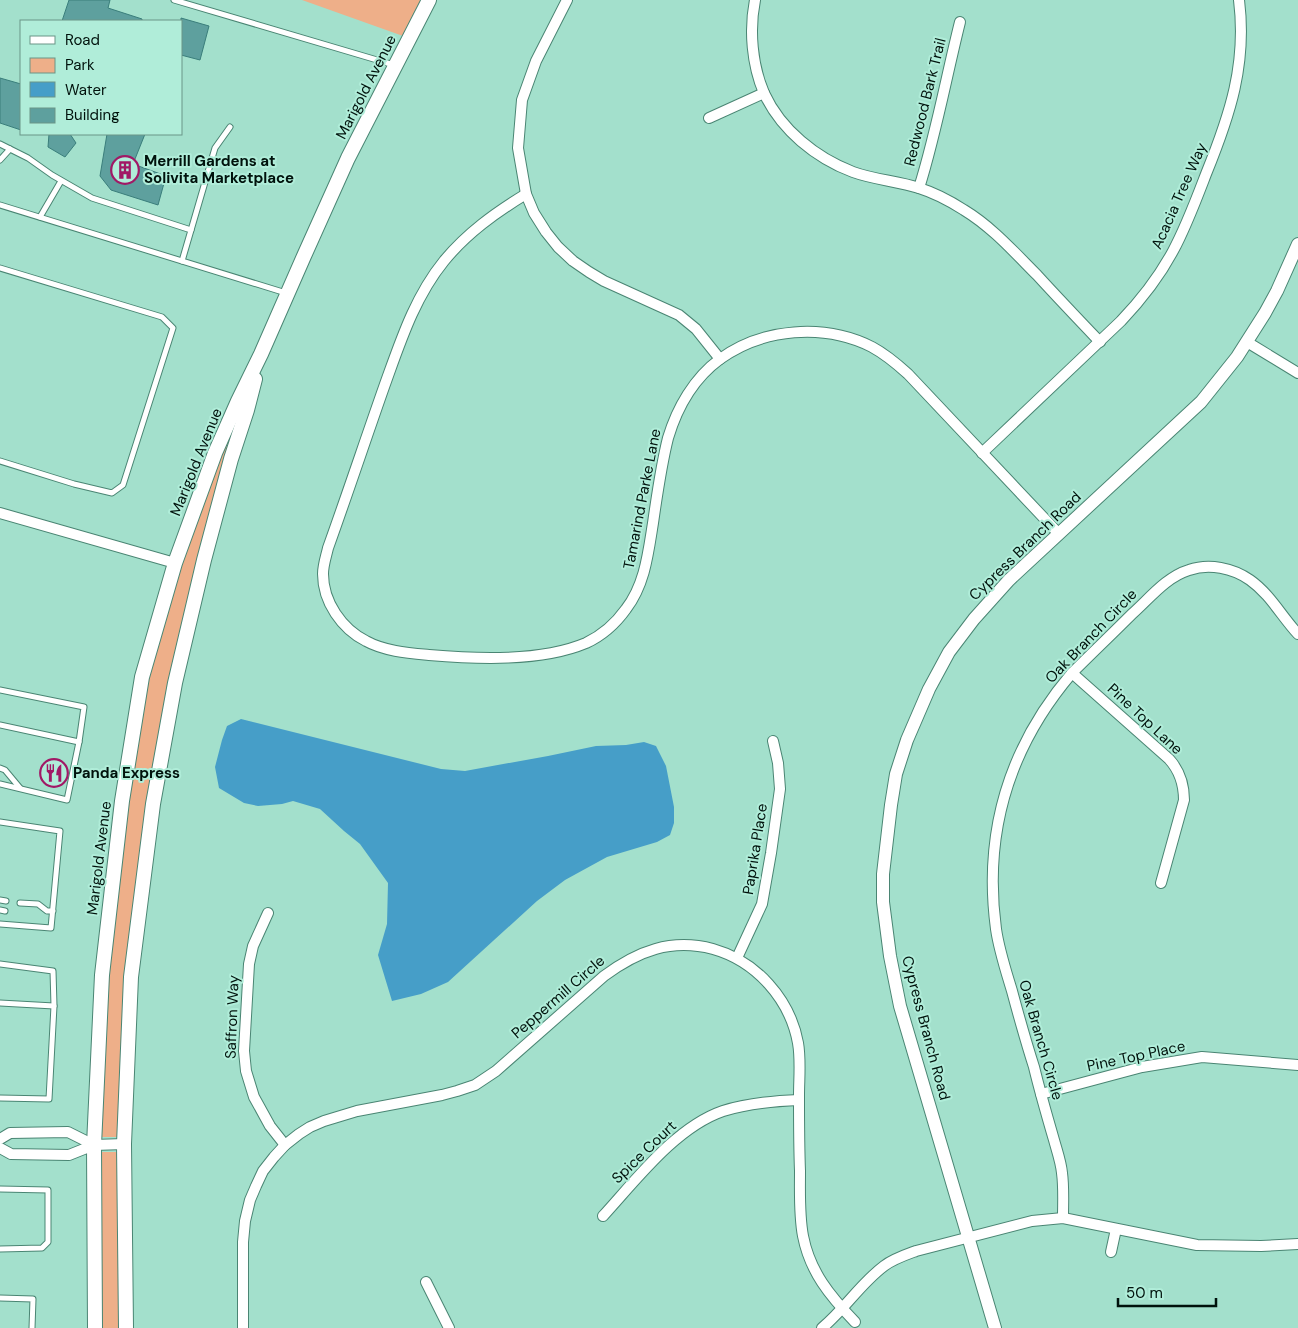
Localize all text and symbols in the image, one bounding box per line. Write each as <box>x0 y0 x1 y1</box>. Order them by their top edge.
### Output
legend <box>20 20 182 135</box>
text: Road <box>65 30 100 50</box>
street label: Marigold Avenue <box>331 31 401 143</box>
street label: Redwood Bark Trail <box>899 36 951 168</box>
text: Park <box>65 55 95 75</box>
text: Water <box>65 80 107 100</box>
text: Building <box>65 105 120 125</box>
street label: Acacia Tree Way <box>1147 139 1212 252</box>
place label: Merrill Gardens at Solivita Marketplace <box>144 151 294 188</box>
building icon: Merrill Gardens at Solivita Marketplace <box>110 155 140 185</box>
street label: Marigold Avenue <box>165 405 227 519</box>
street label: Tamarind Parke Lane <box>619 427 665 571</box>
street label: Cypress Branch Road <box>965 487 1085 605</box>
street label: Oak Branch Circle <box>1041 584 1141 688</box>
street label: Pine Top Lane <box>1103 679 1187 759</box>
restaurant icon: Panda Express <box>39 758 69 788</box>
place label: Panda Express <box>73 763 180 783</box>
street label: Marigold Avenue <box>82 800 116 916</box>
street label: Paprika Place <box>738 802 772 896</box>
street label: Peppermill Circle <box>507 951 609 1043</box>
street label: Cypress Branch Road <box>897 954 955 1102</box>
street label: Saffron Way <box>221 974 243 1059</box>
street label: Oak Branch Circle <box>1014 978 1068 1102</box>
street label: Pine Top Place <box>1085 1036 1187 1076</box>
street label: Spice Court <box>607 1116 681 1188</box>
scale bar <box>1118 1276 1216 1308</box>
text: 50 m <box>1126 1283 1163 1303</box>

